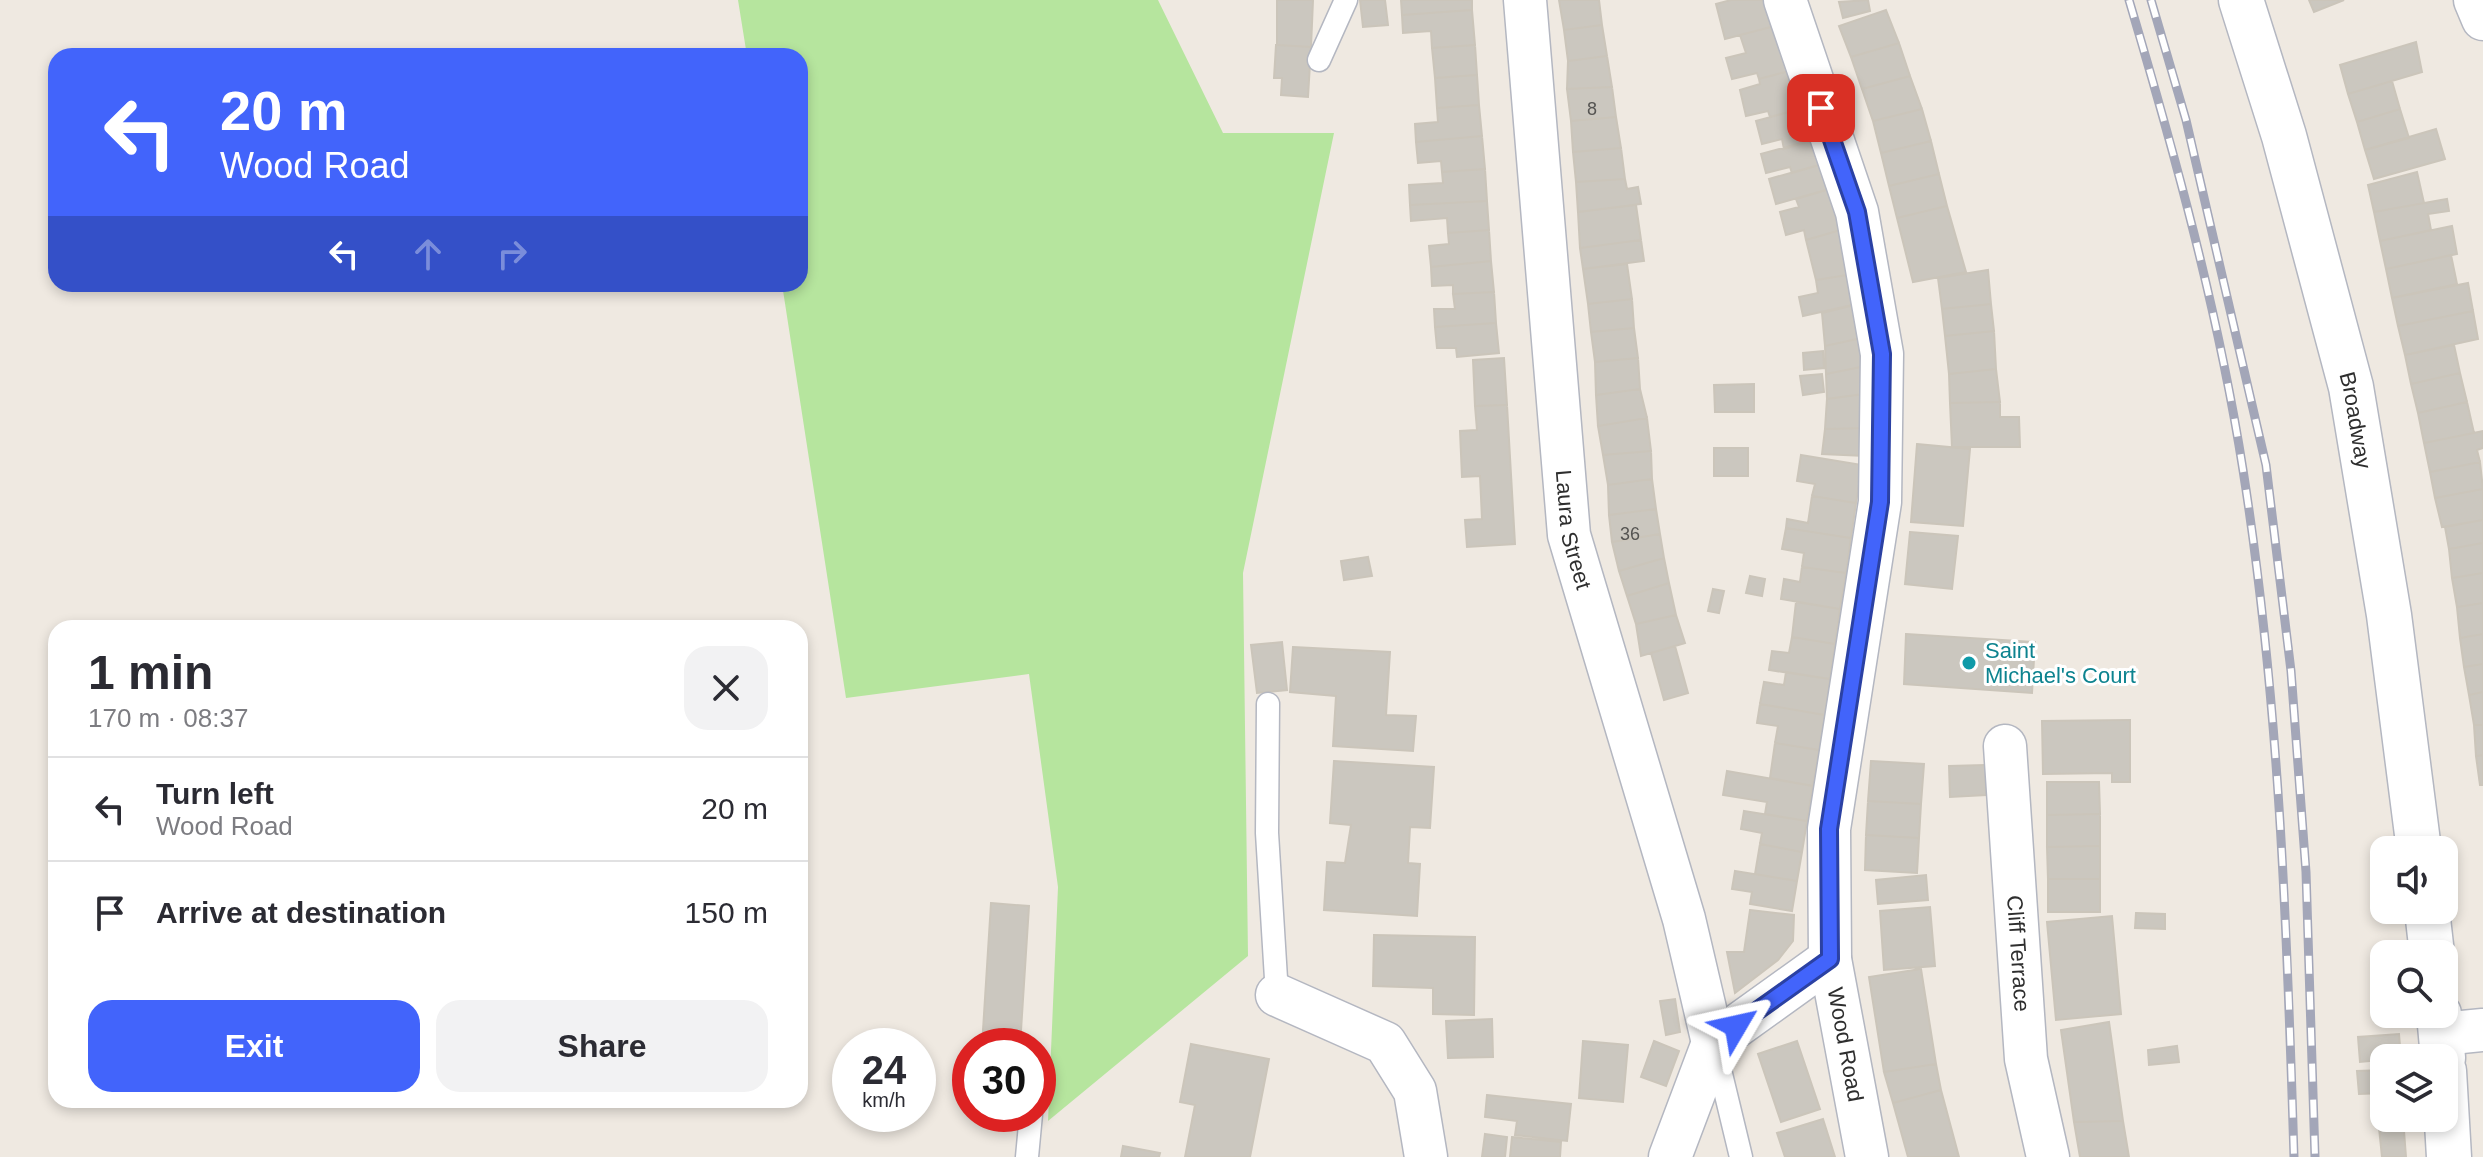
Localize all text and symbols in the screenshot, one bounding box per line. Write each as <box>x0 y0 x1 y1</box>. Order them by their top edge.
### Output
pin <box>1787 74 1855 142</box>
text: 20 m <box>220 79 348 142</box>
icon: left <box>88 80 192 184</box>
icon: arrive <box>1799 86 1843 130</box>
house number: 8 <box>1587 99 1597 119</box>
text: Wood Road <box>220 145 409 186</box>
icon: left <box>322 232 366 276</box>
icon: ahead <box>406 232 450 276</box>
icon: right <box>490 232 534 276</box>
street label: Broadway <box>2334 369 2376 471</box>
street label: Laura Street <box>1551 469 1597 592</box>
house number: 36 <box>1620 524 1640 544</box>
place label: Saint Michael's Court <box>1985 638 2136 688</box>
text: 1 min <box>88 646 213 699</box>
button: close <box>684 646 768 730</box>
marker: Saint Michael's Court <box>1960 654 1978 672</box>
text: 170 m · 08:37 <box>88 703 248 733</box>
text: Turn left <box>156 777 274 810</box>
icon: left <box>88 787 132 831</box>
text: 20 m <box>701 792 768 825</box>
text: Wood Road <box>156 811 293 841</box>
map controls <box>2370 836 2458 1132</box>
button: sound <box>2370 836 2458 924</box>
icon: arrive <box>88 891 132 935</box>
street label: Cliff Terrace <box>2002 895 2035 1013</box>
text: Arrive at destination <box>156 896 446 929</box>
text: 150 m <box>685 896 768 929</box>
button: search <box>2370 940 2458 1028</box>
position arrow <box>1694 984 1778 1068</box>
street label: Wood Road <box>1823 985 1868 1104</box>
button: Exit <box>88 1000 420 1092</box>
button: Share <box>436 1000 768 1092</box>
speed limit sign: 30 <box>952 1028 1056 1132</box>
button: layers <box>2370 1044 2458 1132</box>
text: 24 <box>862 1048 906 1092</box>
text: km/h <box>862 1089 906 1111</box>

